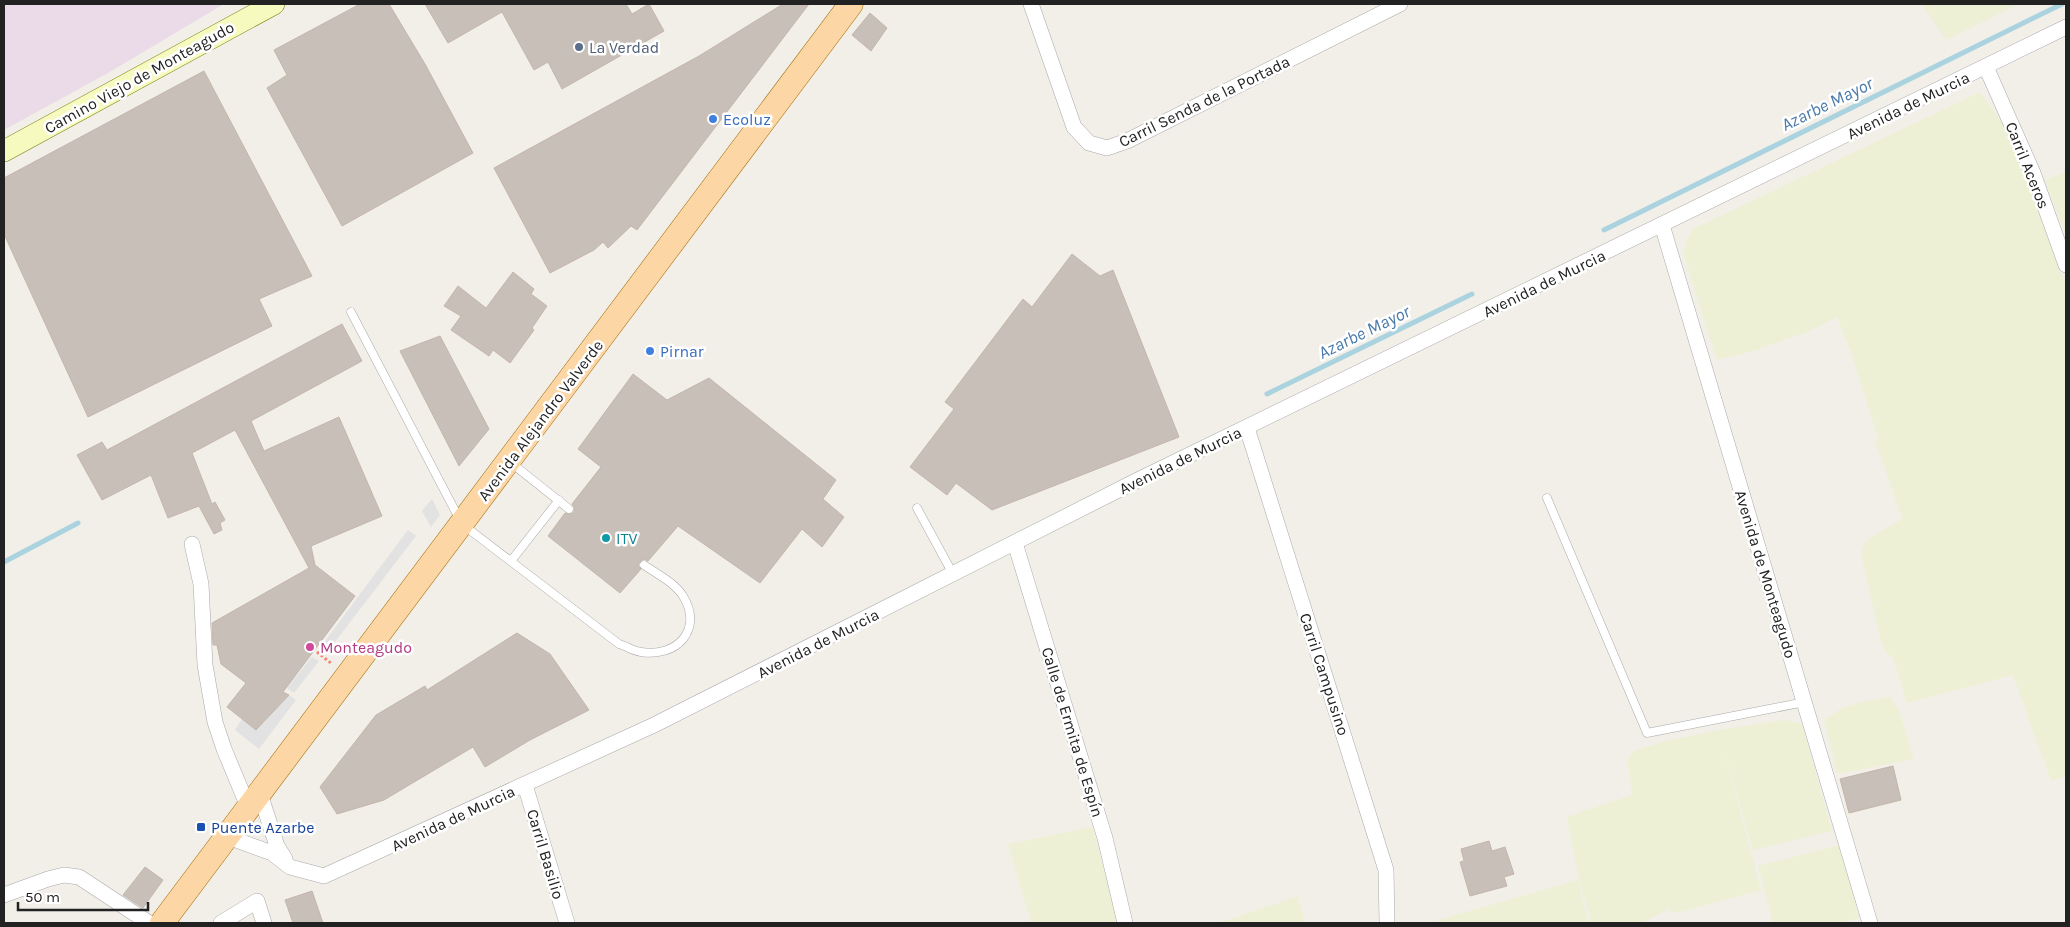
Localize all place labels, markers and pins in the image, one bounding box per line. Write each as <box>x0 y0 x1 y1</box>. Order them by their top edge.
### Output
place label: La Verdad <box>589 38 659 57</box>
marker: La Verdad <box>573 41 585 53</box>
place label: Ecoluz <box>723 110 771 129</box>
marker: Ecoluz <box>707 113 719 125</box>
place label: Pirnar <box>660 342 704 361</box>
marker: Pirnar <box>644 345 656 357</box>
place label: ITV <box>616 529 638 548</box>
marker: ITV <box>600 532 612 544</box>
place label: Monteagudo <box>320 638 412 657</box>
marker: Monteagudo <box>304 641 316 653</box>
place label: Puente Azarbe <box>211 818 315 837</box>
marker: Puente Azarbe <box>195 821 207 833</box>

